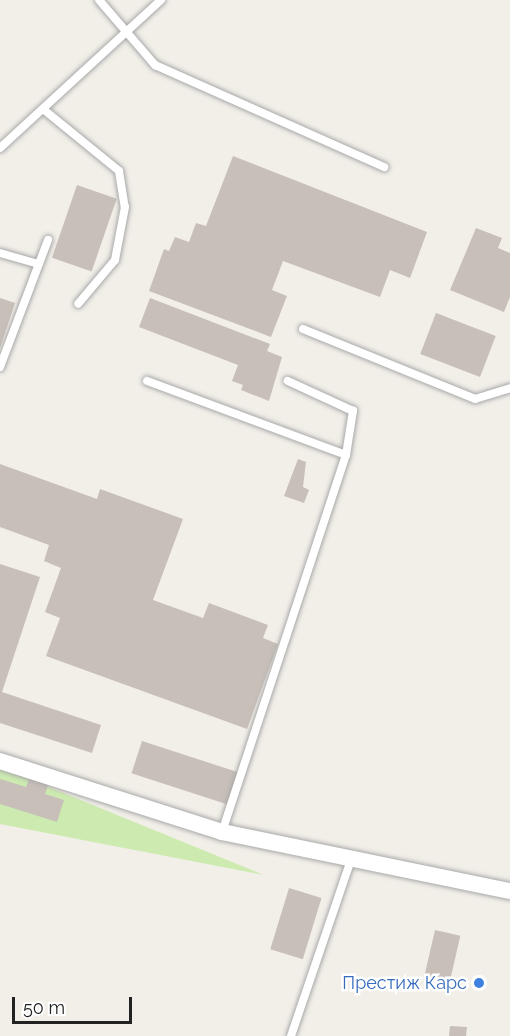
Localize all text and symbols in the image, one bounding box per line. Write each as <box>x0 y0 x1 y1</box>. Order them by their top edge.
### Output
place label: Престиж Карс <box>342 972 467 994</box>
marker: Престиж Карс <box>472 976 486 990</box>
scale bar <box>15 985 135 1023</box>
text: 50 m <box>23 997 65 1018</box>

